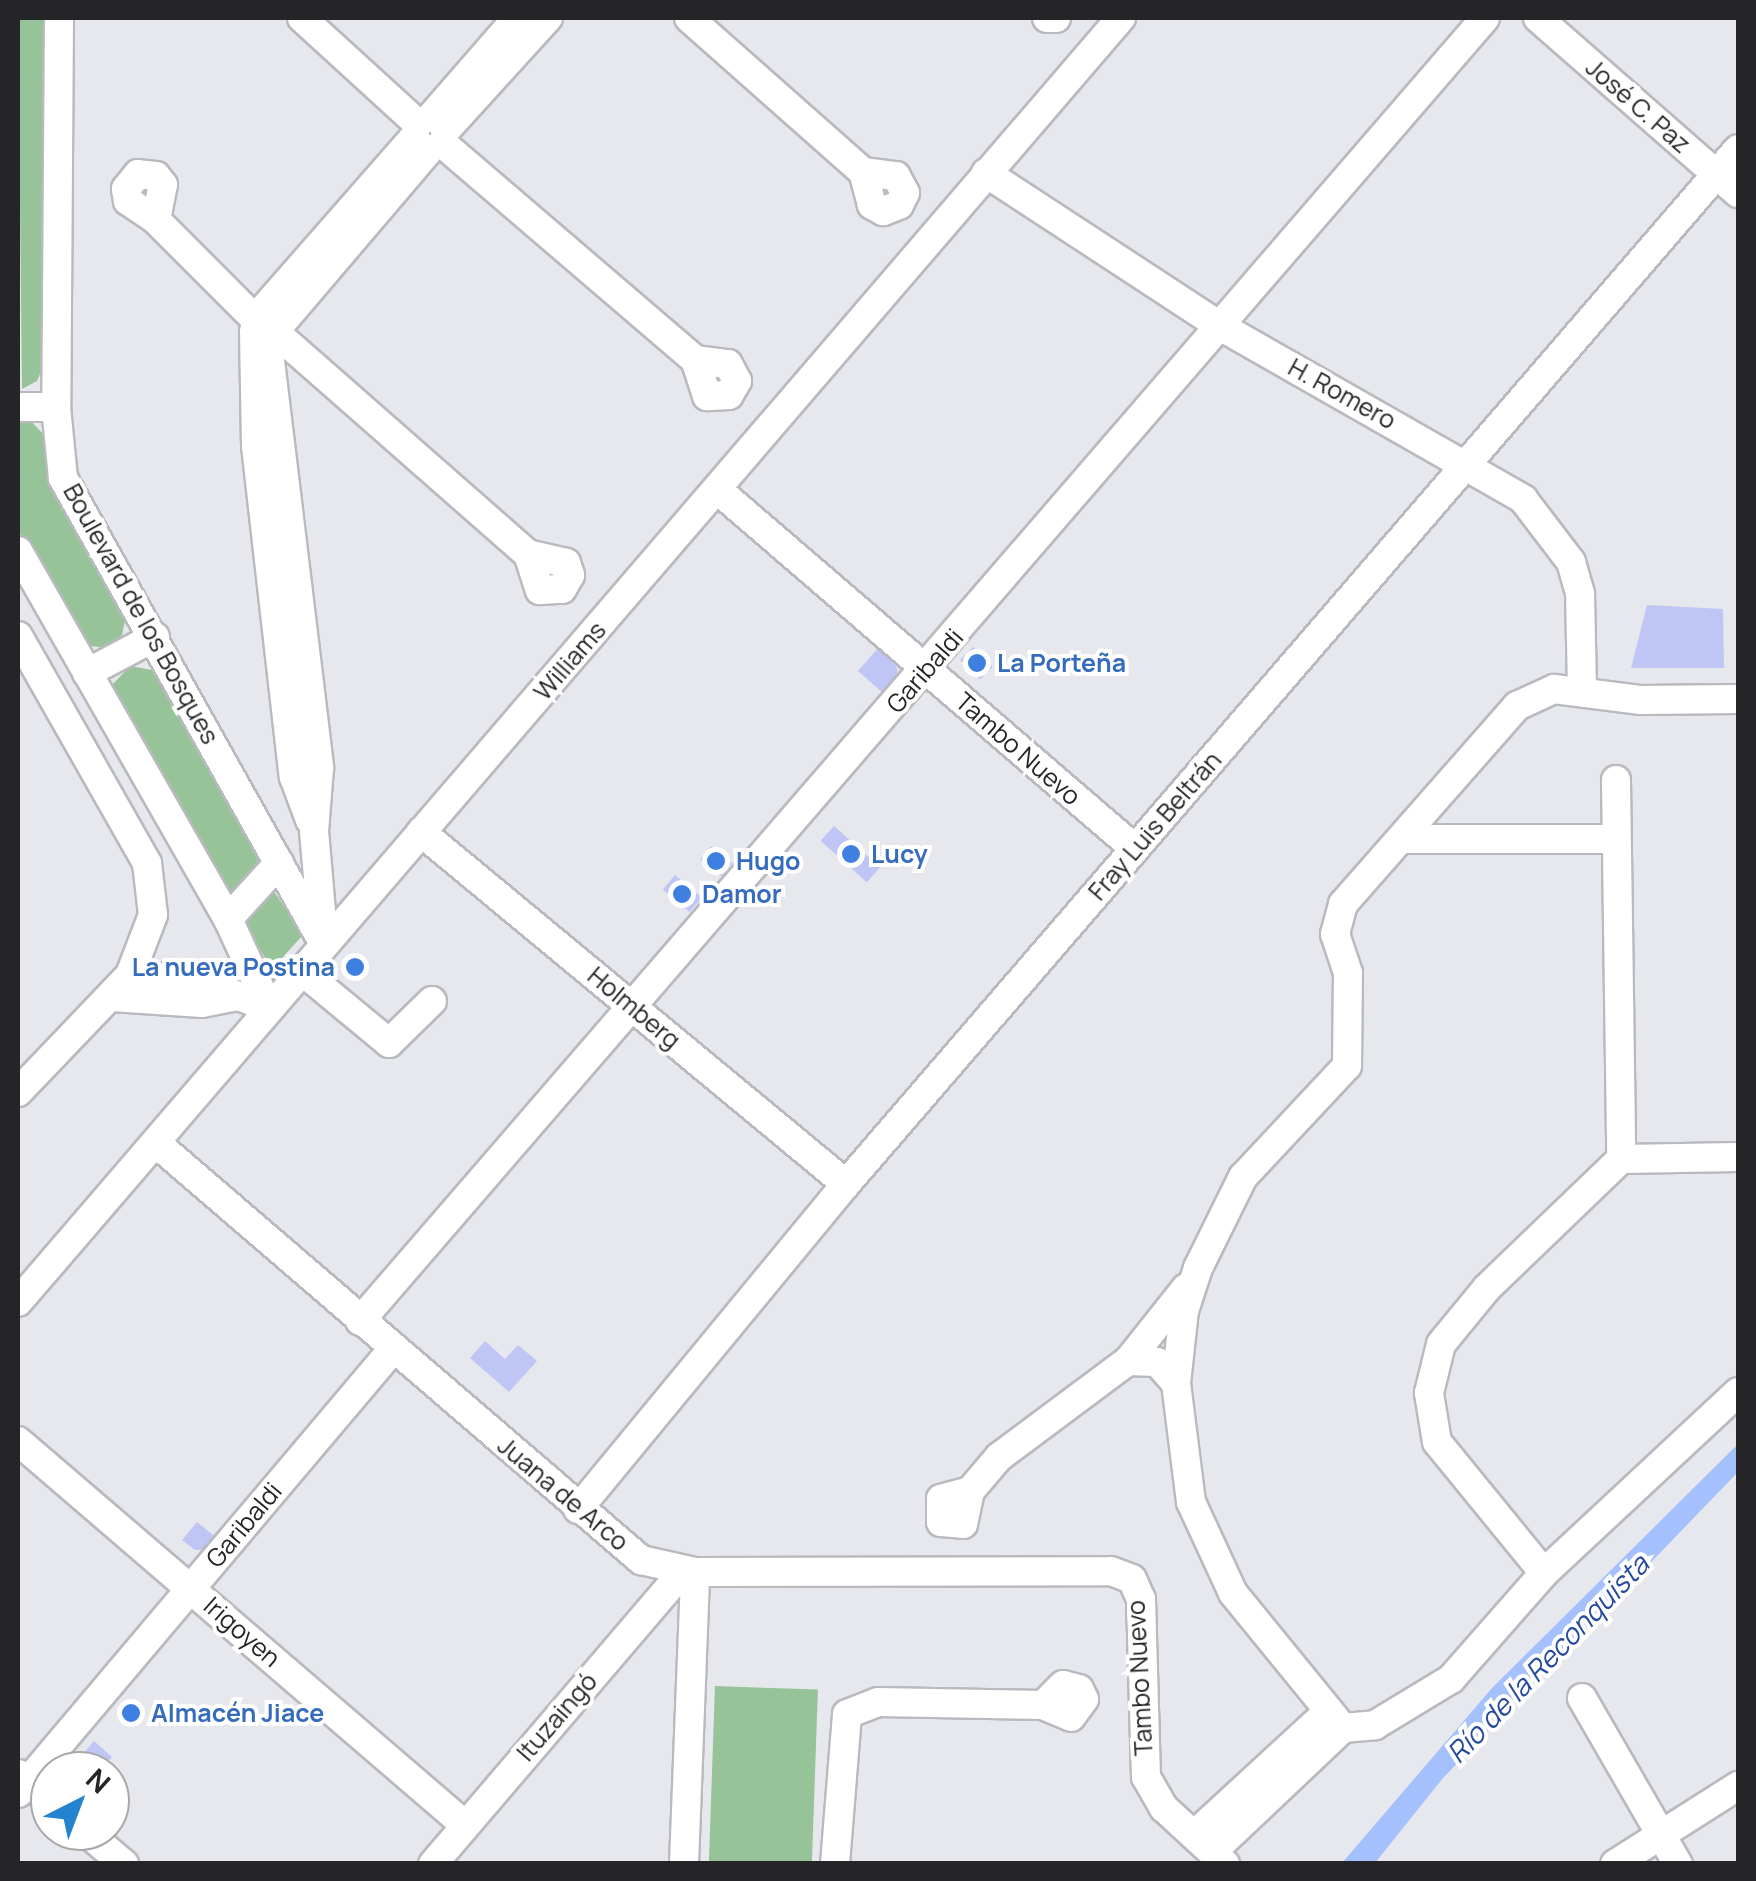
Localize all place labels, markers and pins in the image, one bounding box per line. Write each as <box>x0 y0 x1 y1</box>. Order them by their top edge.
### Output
place label: La Porteña <box>997 648 1126 678</box>
marker: La Porteña <box>966 652 988 674</box>
place label: Lucy <box>871 839 928 869</box>
marker: Lucy <box>840 843 862 865</box>
place label: Hugo <box>736 846 801 876</box>
marker: Hugo <box>705 850 727 872</box>
place label: Damor <box>702 879 782 909</box>
marker: Damor <box>671 883 693 905</box>
place label: La nueva Postina <box>132 952 335 982</box>
marker: La nueva Postina <box>344 956 366 978</box>
place label: Almacén Jiace <box>151 1698 324 1728</box>
marker: Almacén Jiace <box>120 1702 142 1724</box>

